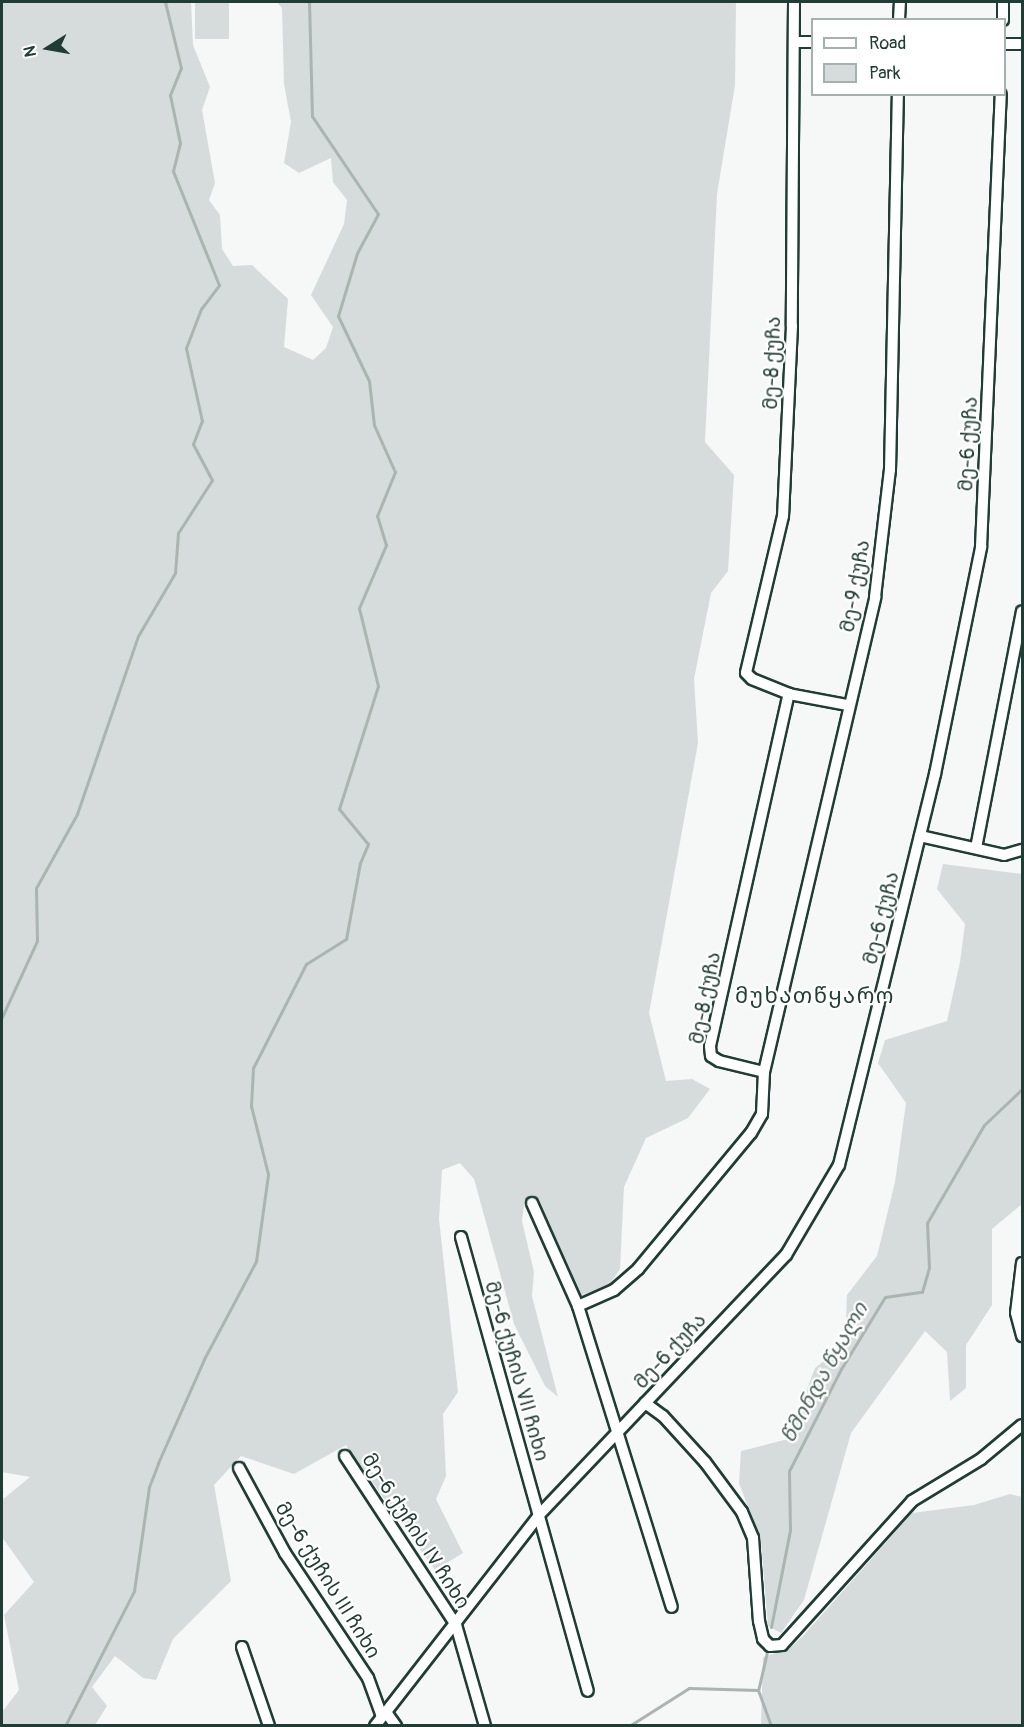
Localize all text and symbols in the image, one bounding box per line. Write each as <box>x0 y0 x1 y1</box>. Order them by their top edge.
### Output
north arrow <box>18 18 78 78</box>
legend <box>811 18 1006 96</box>
text: Road <box>869 32 906 55</box>
text: N <box>19 44 41 59</box>
text: Park <box>869 62 901 85</box>
street label: მე-8 ქუჩა <box>758 316 786 410</box>
street label: მე-6 ქუჩა <box>954 396 982 492</box>
street label: მე-9 ქუჩა <box>835 538 875 634</box>
street label: მე-6 ქუჩა <box>858 869 904 967</box>
street label: მე-8 ქუჩა <box>684 950 726 1046</box>
district label: მუხათწყარო <box>735 984 895 1010</box>
street label: მე-6 ქუჩის VII ჩიხი <box>480 1278 554 1464</box>
water label: წმინდა წყალი <box>776 1298 874 1448</box>
street label: მე-6 ქუჩა <box>629 1308 711 1394</box>
street label: მე-6 ქუჩის IV ჩიხი <box>357 1449 475 1613</box>
street label: მე-6 ქუჩის III ჩიხი <box>270 1497 386 1663</box>

